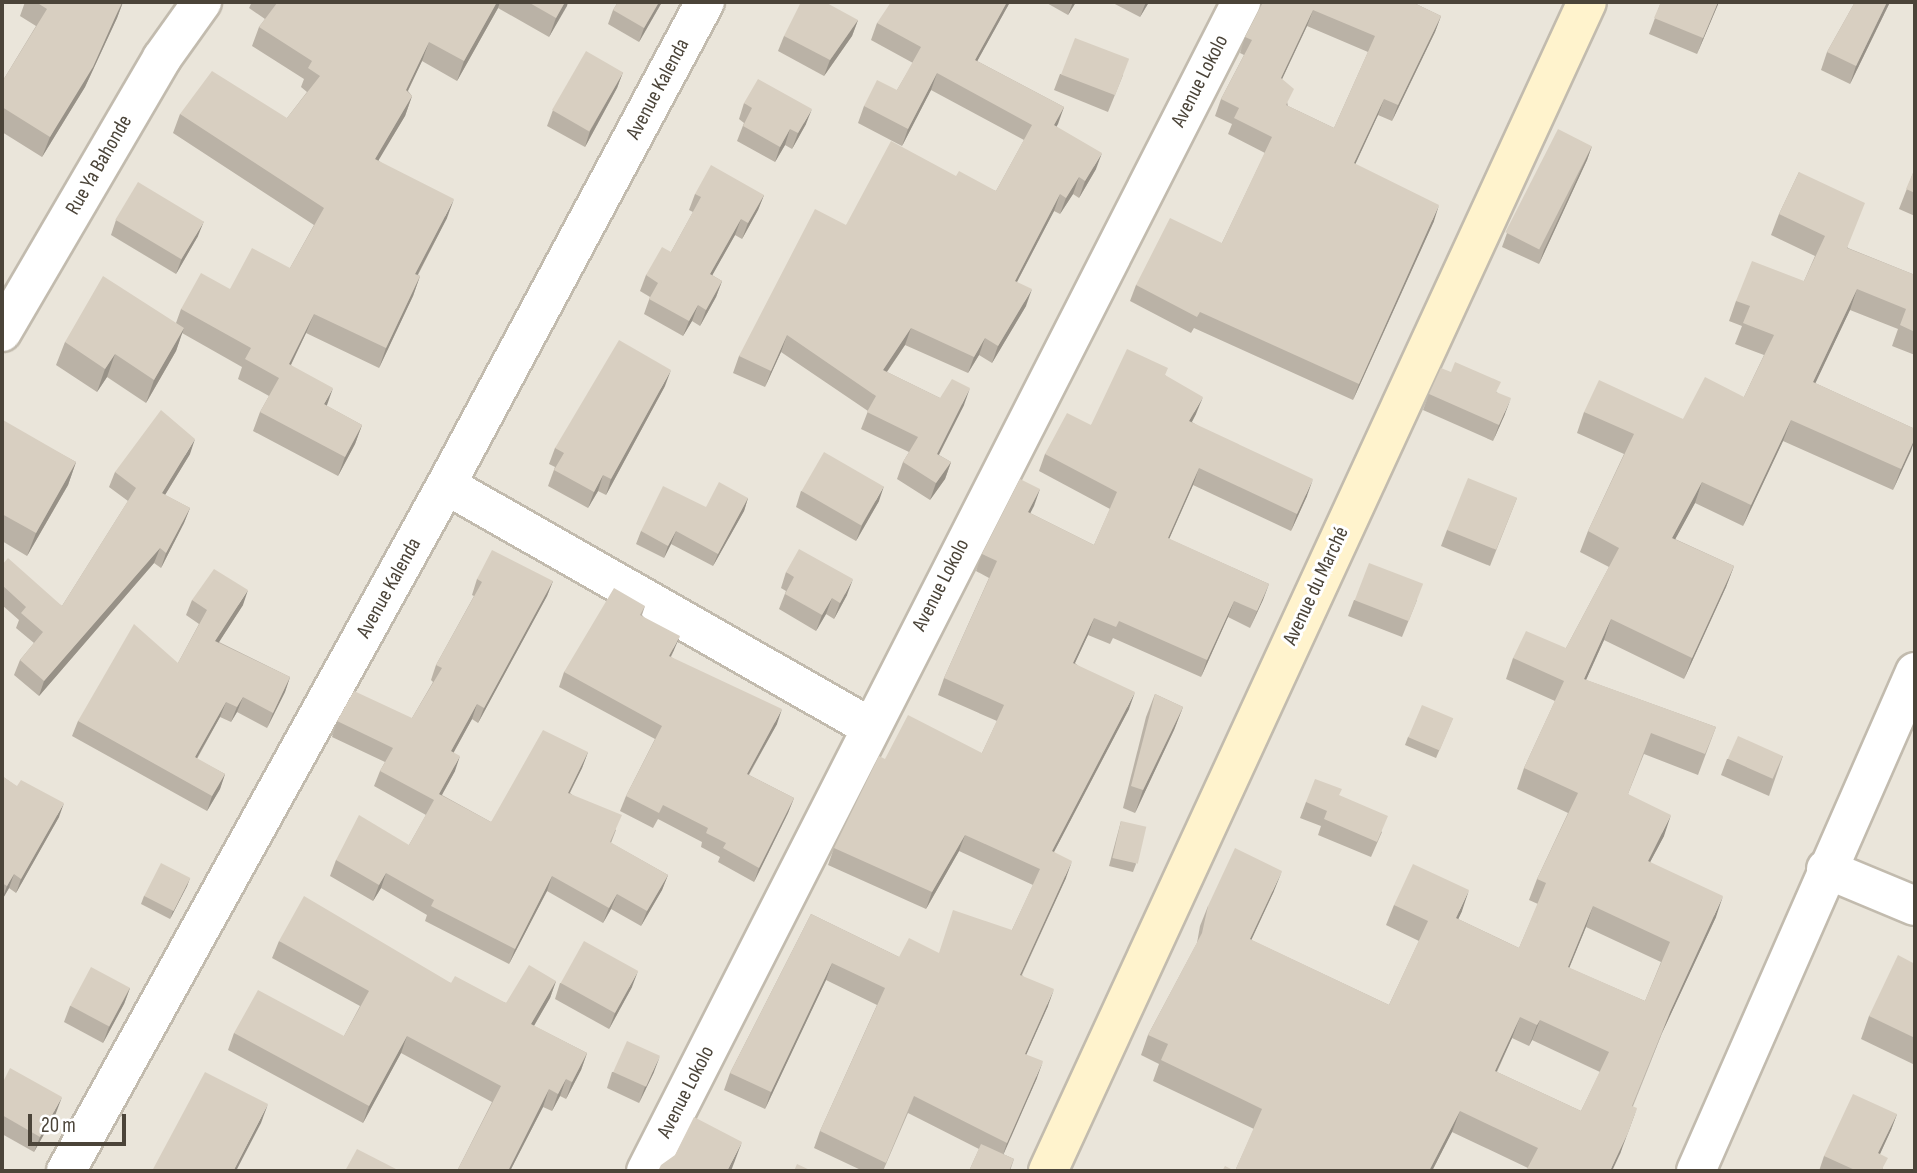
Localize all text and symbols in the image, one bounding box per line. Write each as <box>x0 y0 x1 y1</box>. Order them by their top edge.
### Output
street label: Avenue Lokolo <box>1166 31 1234 131</box>
street label: Avenue Kalenda <box>621 34 695 144</box>
street label: Rue Ya Bahonde <box>60 111 138 219</box>
street label: Avenue du Marché <box>1278 523 1354 649</box>
street label: Avenue Kalenda <box>351 534 427 642</box>
street label: Avenue Lokolo <box>907 535 975 635</box>
street label: Avenue Lokolo <box>652 1042 720 1142</box>
scale bar <box>32 1100 130 1144</box>
text: 20 m <box>41 1113 76 1138</box>

